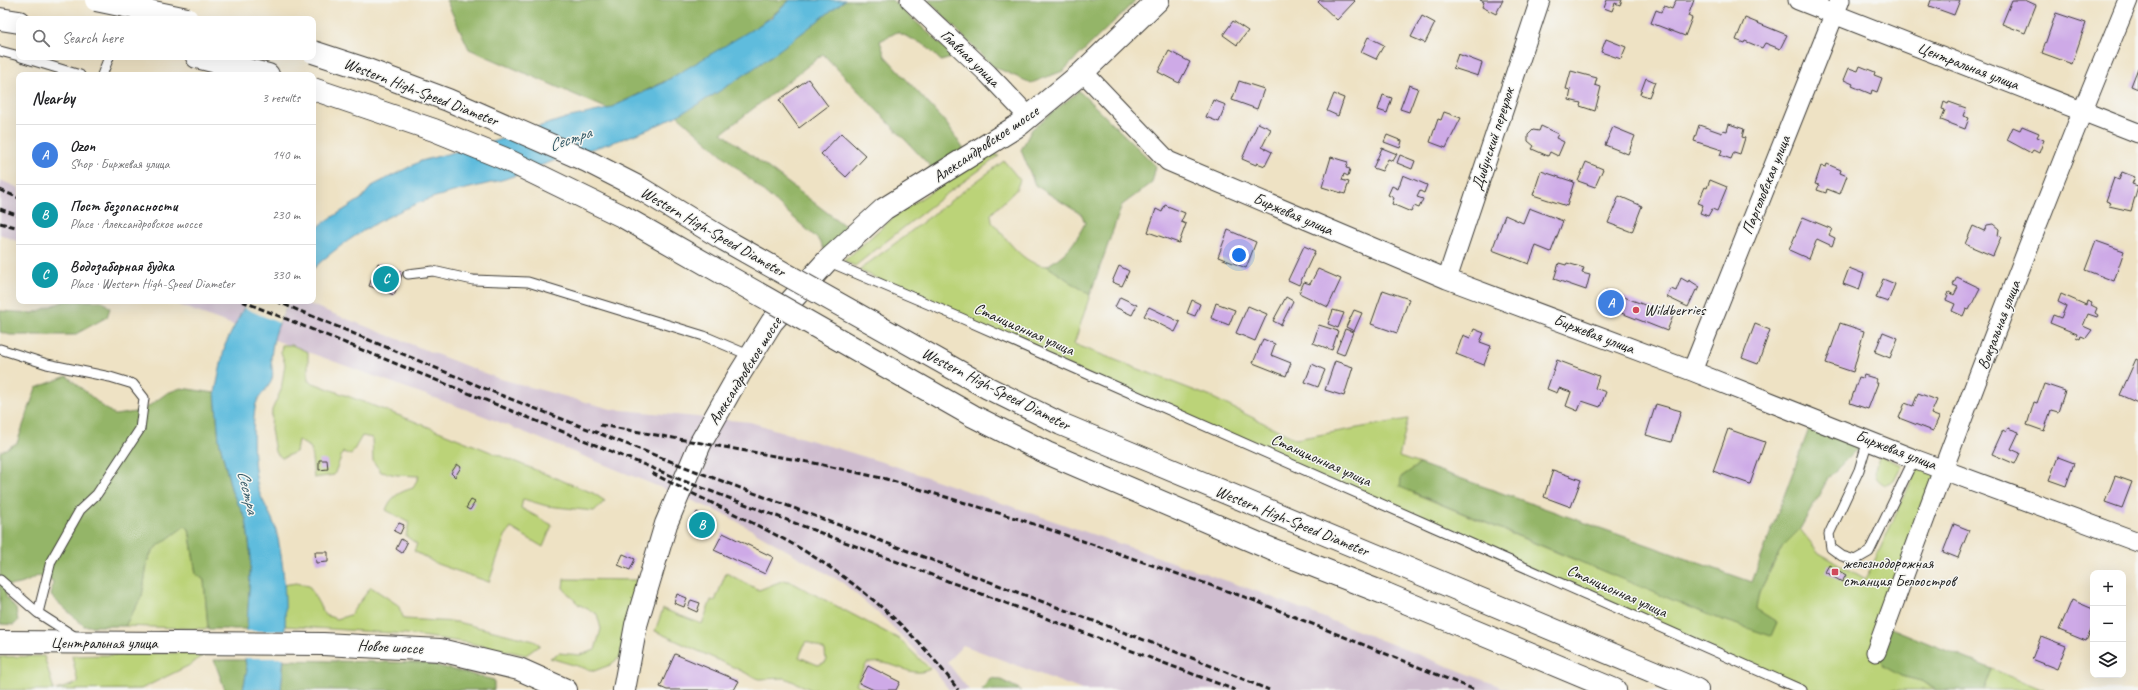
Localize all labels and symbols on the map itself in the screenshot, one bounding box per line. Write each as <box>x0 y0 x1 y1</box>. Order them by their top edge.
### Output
street label: Главная улица <box>936 25 1005 92</box>
street label: Центральная улица <box>1914 37 2023 95</box>
street label: Western High-Speed Diameter <box>341 53 502 131</box>
street label: Дибунский переулок <box>1467 83 1520 193</box>
street label: Александровское шоссе <box>929 100 1044 187</box>
water label: Сестра <box>546 121 596 156</box>
street label: Парголовская улица <box>1737 131 1796 237</box>
street label: Western High-Speed Diameter <box>637 182 790 282</box>
street label: Биржевая улица <box>1250 188 1337 240</box>
your location <box>1229 245 1249 265</box>
pin: C <box>373 264 399 294</box>
street label: Вокзальная улица <box>1973 277 2026 372</box>
pin: A <box>1598 288 1624 318</box>
street label: Станционная улица <box>971 298 1079 361</box>
place label: Wildberries <box>1644 300 1707 320</box>
marker: Wildberries <box>1631 305 1641 315</box>
street label: Биржевая улица <box>1551 310 1638 359</box>
street label: Александровское шоссе <box>704 312 787 429</box>
street label: Western High-Speed Diameter <box>918 343 1075 436</box>
street label: Биржевая улица <box>1853 426 1940 475</box>
street label: Станционная улица <box>1268 429 1376 492</box>
water label: Сестра <box>233 468 264 518</box>
street label: Western High-Speed Diameter <box>1212 481 1373 561</box>
pin: B <box>689 510 715 540</box>
place label: железнодорожная станция Белоостров <box>1843 553 1958 591</box>
street label: Станционная улица <box>1564 560 1672 623</box>
marker: железнодорожная станция Белоостров <box>1830 567 1840 577</box>
street label: Центральная улица <box>50 633 159 653</box>
street label: Новое шоссе <box>357 635 425 659</box>

